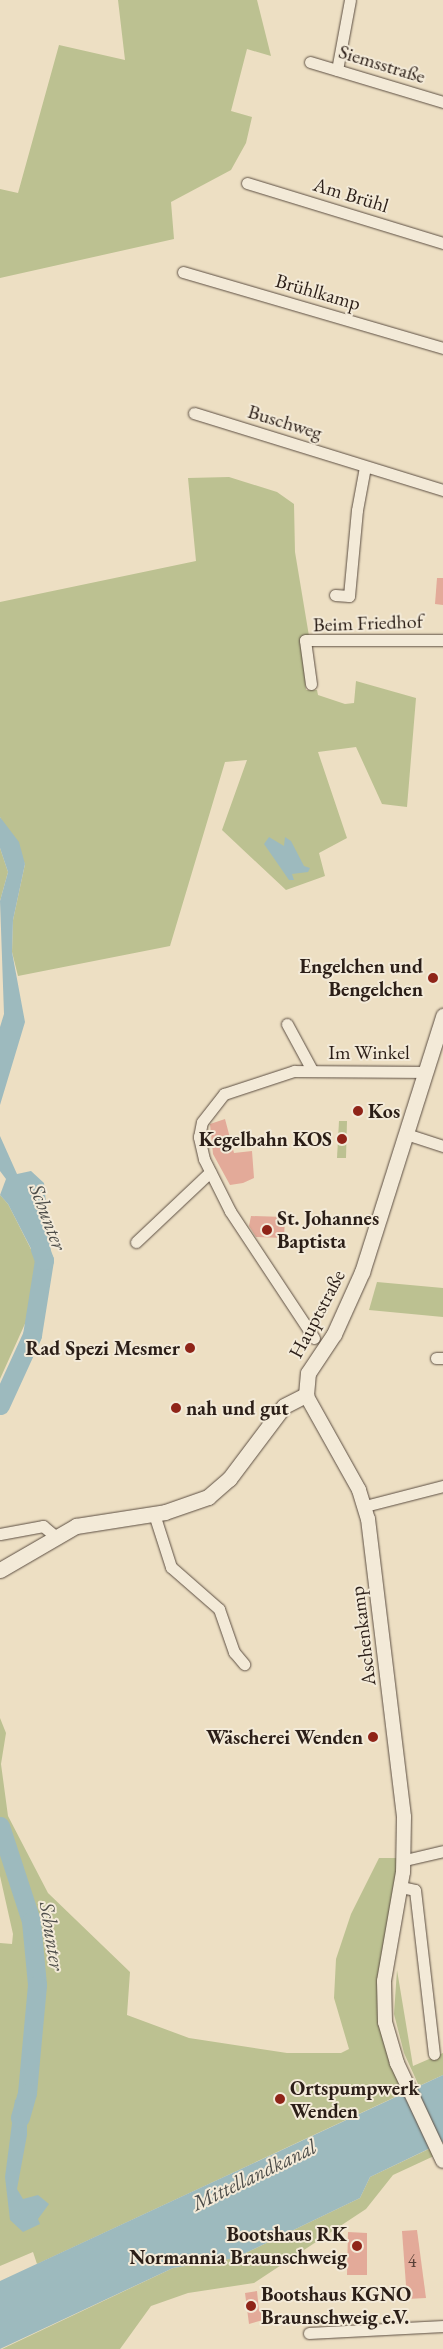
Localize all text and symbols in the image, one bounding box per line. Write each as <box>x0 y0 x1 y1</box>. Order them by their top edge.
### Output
street label: Siemsstraße <box>336 39 428 89</box>
street label: Am Brühl <box>310 172 392 218</box>
street label: Brühlkamp <box>273 268 363 316</box>
street label: Buschweg <box>245 399 325 445</box>
street label: Beim Friedhof <box>313 609 423 637</box>
place label: Engelchen und Bengelchen <box>300 954 423 1001</box>
marker: Engelchen und Bengelchen <box>427 972 439 984</box>
street label: Im Winkel <box>328 1040 410 1064</box>
place label: Kos <box>368 1099 400 1123</box>
marker: Kos <box>352 1105 364 1117</box>
place label: Kegelbahn KOS <box>199 1127 332 1151</box>
marker: Kegelbahn KOS <box>336 1133 348 1145</box>
water label: Schunter <box>24 1180 72 1254</box>
place label: St. Johannes Baptista <box>277 1206 379 1253</box>
marker: St. Johannes Baptista <box>261 1224 273 1236</box>
street label: Hauptstraße <box>284 1266 350 1362</box>
place label: Rad Spezi Mesmer <box>25 1336 180 1360</box>
marker: Rad Spezi Mesmer <box>184 1342 196 1354</box>
place label: nah und gut <box>186 1396 289 1420</box>
marker: nah und gut <box>170 1402 182 1414</box>
street label: Aschenkamp <box>345 1585 381 1687</box>
place label: Wäscherei Wenden <box>206 1725 363 1749</box>
marker: Wäscherei Wenden <box>367 1731 379 1743</box>
water label: Schunter <box>34 1900 70 1972</box>
place label: Ortspumpwerk Wenden <box>290 2076 419 2123</box>
marker: Ortspumpwerk Wenden <box>274 2093 286 2105</box>
water label: Mittellandkanal <box>188 2134 320 2216</box>
place label: Bootshaus RK Normannia Braunschweig <box>129 2222 347 2269</box>
marker: Bootshaus RK Normannia Braunschweig <box>351 2240 363 2252</box>
house number: 4 <box>408 2250 416 2272</box>
place label: Bootshaus KGNO Braunschweig e.V. <box>261 2282 411 2329</box>
marker: Bootshaus KGNO Braunschweig e.V. <box>245 2300 257 2312</box>

